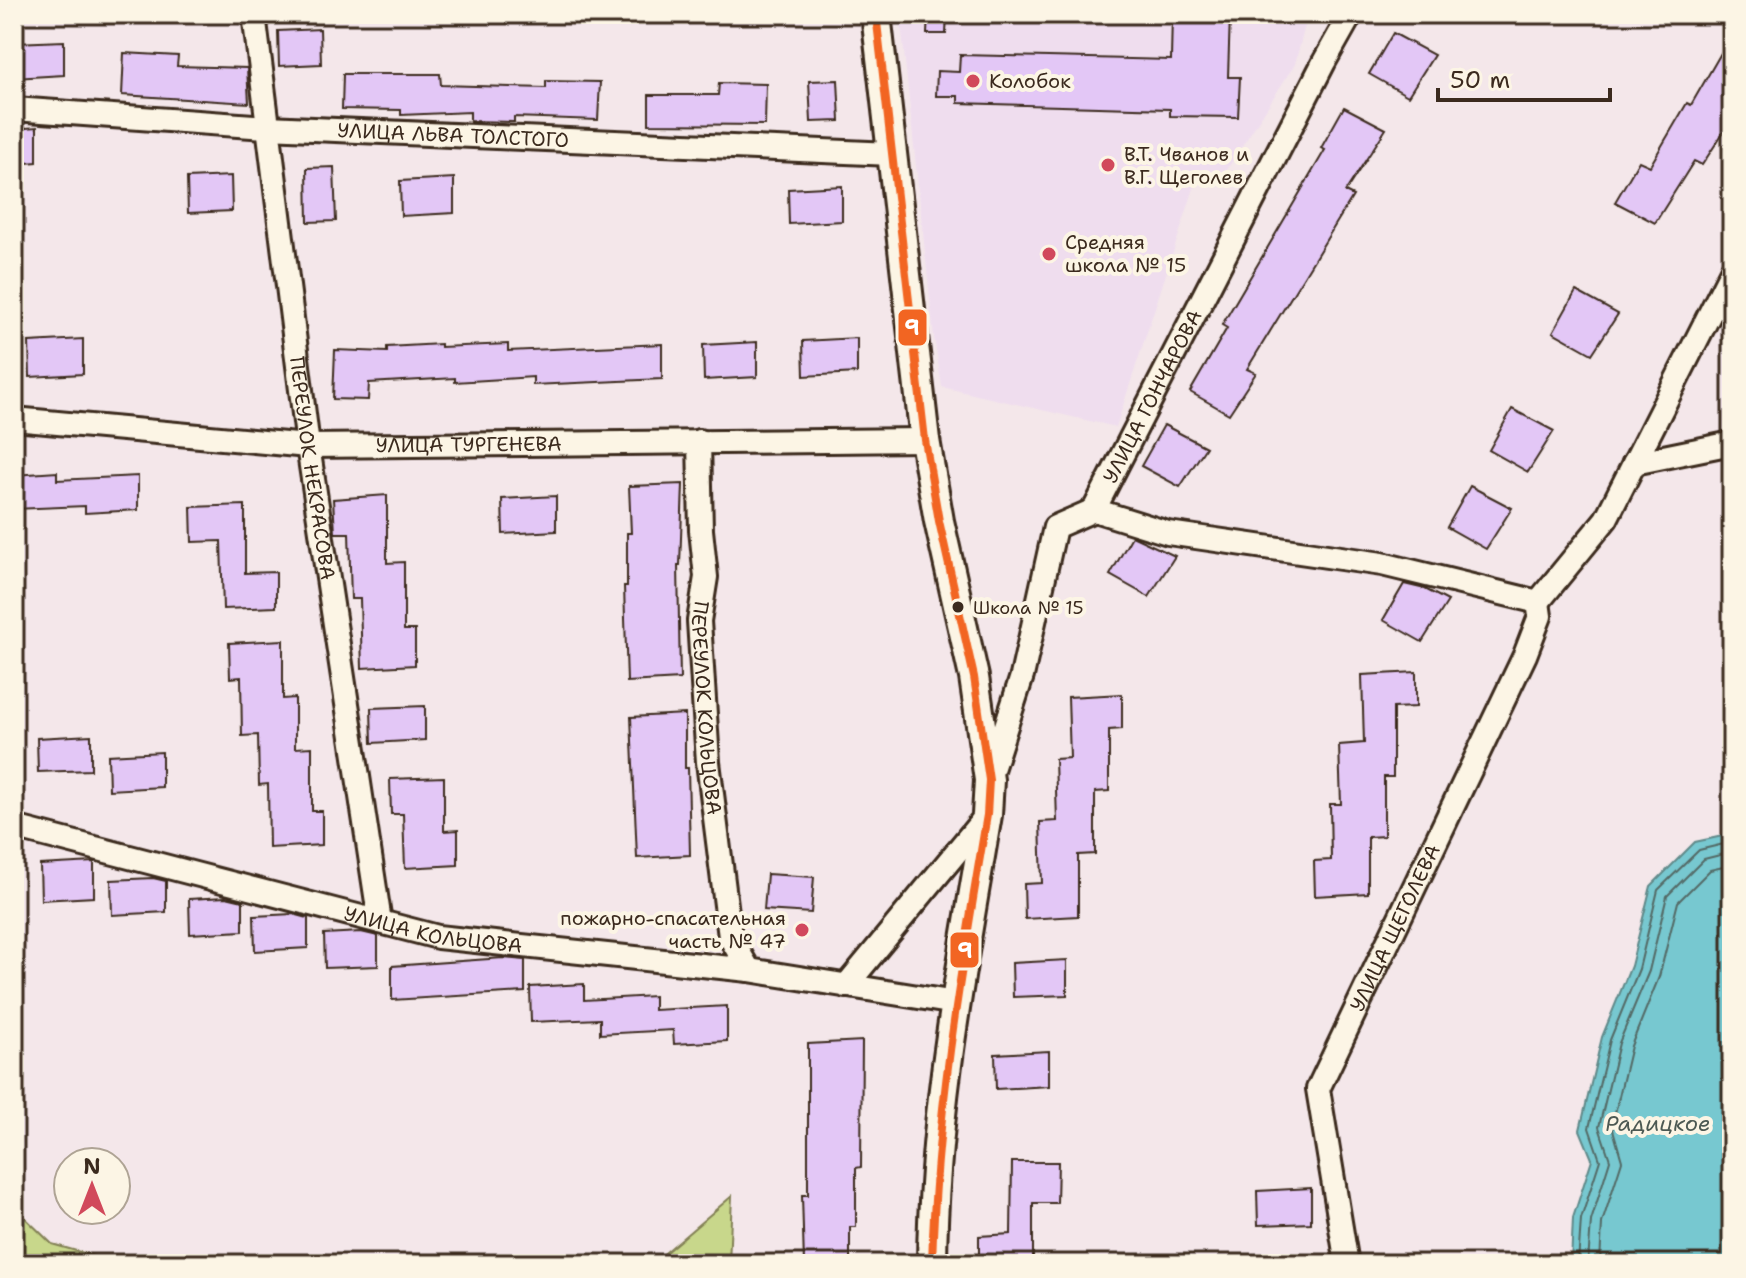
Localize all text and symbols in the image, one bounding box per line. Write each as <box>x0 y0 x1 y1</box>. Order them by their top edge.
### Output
scale bar <box>1438 52 1610 102</box>
text: 50 m <box>1450 64 1510 96</box>
place label: Колобок <box>989 68 1071 94</box>
marker: Колобок <box>964 72 982 90</box>
street label: УЛИЦА ЛЬВА ТОЛСТОГО <box>337 117 570 153</box>
place label: В.Т. Чванов и В.Г. Щеголев <box>1124 141 1249 190</box>
marker: В.Т. Чванов и В.Г. Щеголев <box>1099 156 1117 174</box>
place label: Средняя школа № 15 <box>1065 229 1186 278</box>
marker: Средняя школа № 15 <box>1040 245 1058 263</box>
street label: УЛИЦА ГОНЧАРОВА <box>1097 305 1208 487</box>
line badge: 9 <box>897 308 928 347</box>
text: 9 <box>904 313 920 342</box>
street label: ПЕРЕУЛОК НЕКРАСОВА <box>284 355 341 582</box>
street label: УЛИЦА ТУРГЕНЕВА <box>376 431 562 458</box>
place label: Школа № 15 <box>973 596 1084 620</box>
street label: ПЕРЕУЛОК КОЛЬЦОВА <box>685 599 728 816</box>
marker: Школа № 15 <box>950 599 966 615</box>
street label: УЛИЦА ЩЕГОЛЕВА <box>1344 840 1446 1016</box>
street label: УЛИЦА КОЛЬЦОВА <box>341 900 523 959</box>
place label: пожарно-спасательная часть № 47 <box>560 905 786 954</box>
marker: пожарно-спасательная часть № 47 <box>793 921 811 939</box>
line badge: 9 <box>949 931 980 969</box>
text: 9 <box>957 936 973 965</box>
water label: Радицкое <box>1605 1109 1711 1138</box>
north arrow <box>52 1146 132 1226</box>
text: N <box>83 1152 101 1181</box>

